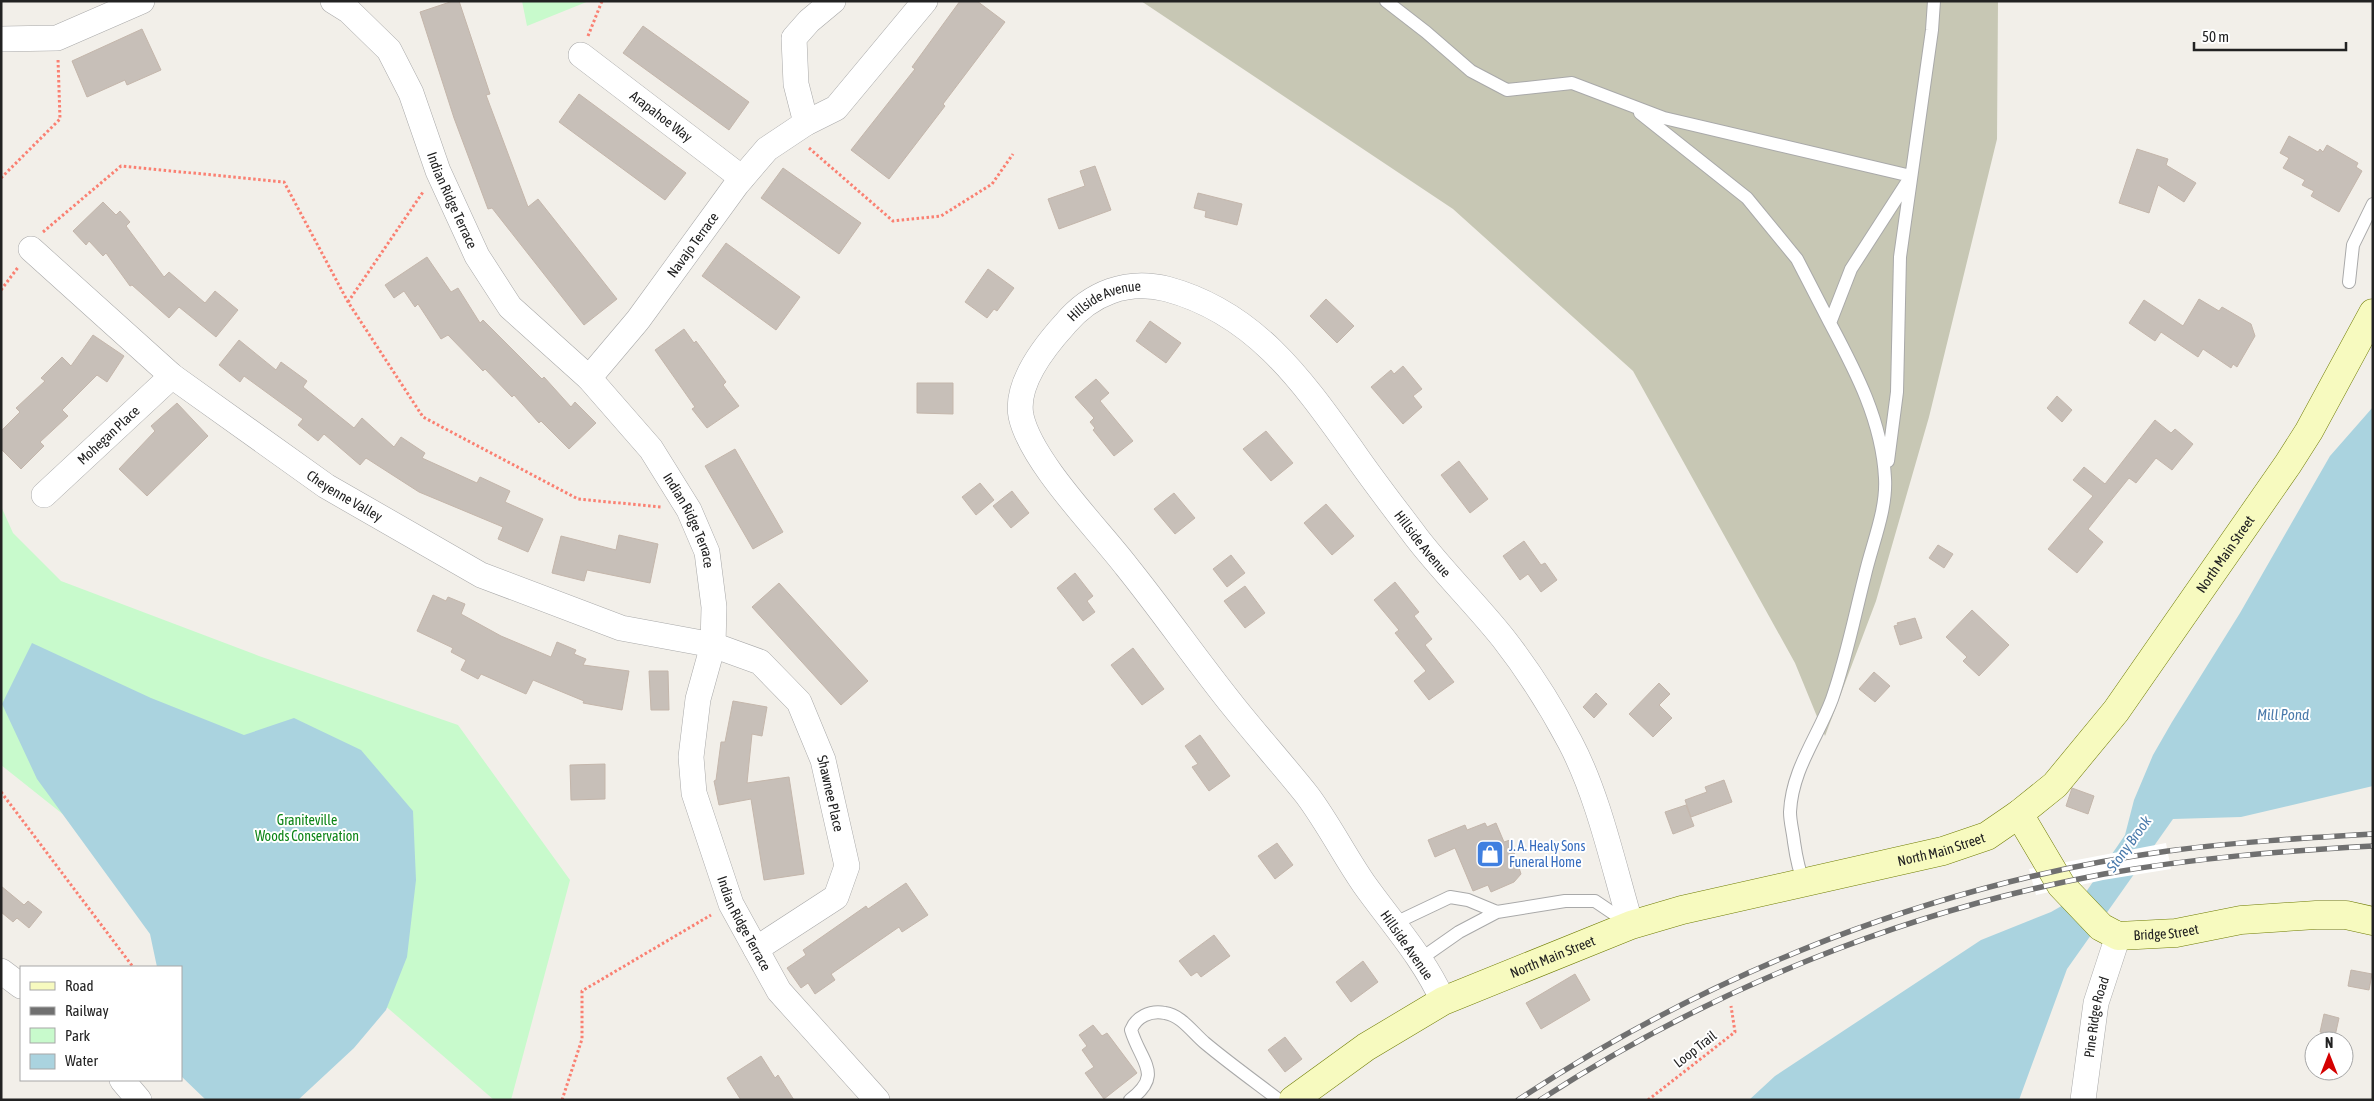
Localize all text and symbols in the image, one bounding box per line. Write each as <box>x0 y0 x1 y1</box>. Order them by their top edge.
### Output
scale bar <box>2194 20 2346 52</box>
text: 50 m <box>2202 28 2229 45</box>
street label: Arapahoe Way <box>627 87 696 145</box>
street label: Indian Ridge Terrace <box>424 150 481 251</box>
street label: Navajo Terrace <box>664 209 722 280</box>
street label: Hillside Avenue <box>1064 278 1141 324</box>
street label: Mohegan Place <box>74 402 143 468</box>
street label: Cheyenne Valley <box>304 467 385 525</box>
street label: Indian Ridge Terrace <box>660 470 717 569</box>
street label: Hillside Avenue <box>1391 507 1454 580</box>
street label: North Main Street <box>2193 513 2258 596</box>
water label: Mill Pond <box>2257 706 2309 723</box>
street label: Shawnee Place <box>814 753 847 833</box>
park label: Graniteville Woods Conservation <box>255 812 359 844</box>
water label: Stony Brook <box>2102 812 2155 876</box>
street label: North Main Street <box>1896 829 1987 869</box>
place label: J. A. Healy Sons Funeral Home <box>1509 838 1585 870</box>
shop icon: J. A. Healy Sons Funeral Home <box>1475 839 1505 869</box>
street label: Indian Ridge Terrace <box>714 874 774 974</box>
street label: Hillside Avenue <box>1377 907 1437 983</box>
street label: Bridge Street <box>2133 921 2200 943</box>
street label: North Main Street <box>1508 932 1597 981</box>
legend <box>20 966 182 1081</box>
street label: Pine Ridge Road <box>2081 974 2112 1059</box>
text: Road <box>65 977 94 994</box>
text: Railway <box>65 1002 109 1019</box>
text: Park <box>65 1027 90 1044</box>
street label: Loop Trail <box>1670 1027 1720 1071</box>
north arrow <box>2304 1031 2354 1081</box>
text: N <box>2325 1035 2333 1051</box>
text: Water <box>65 1052 98 1069</box>

